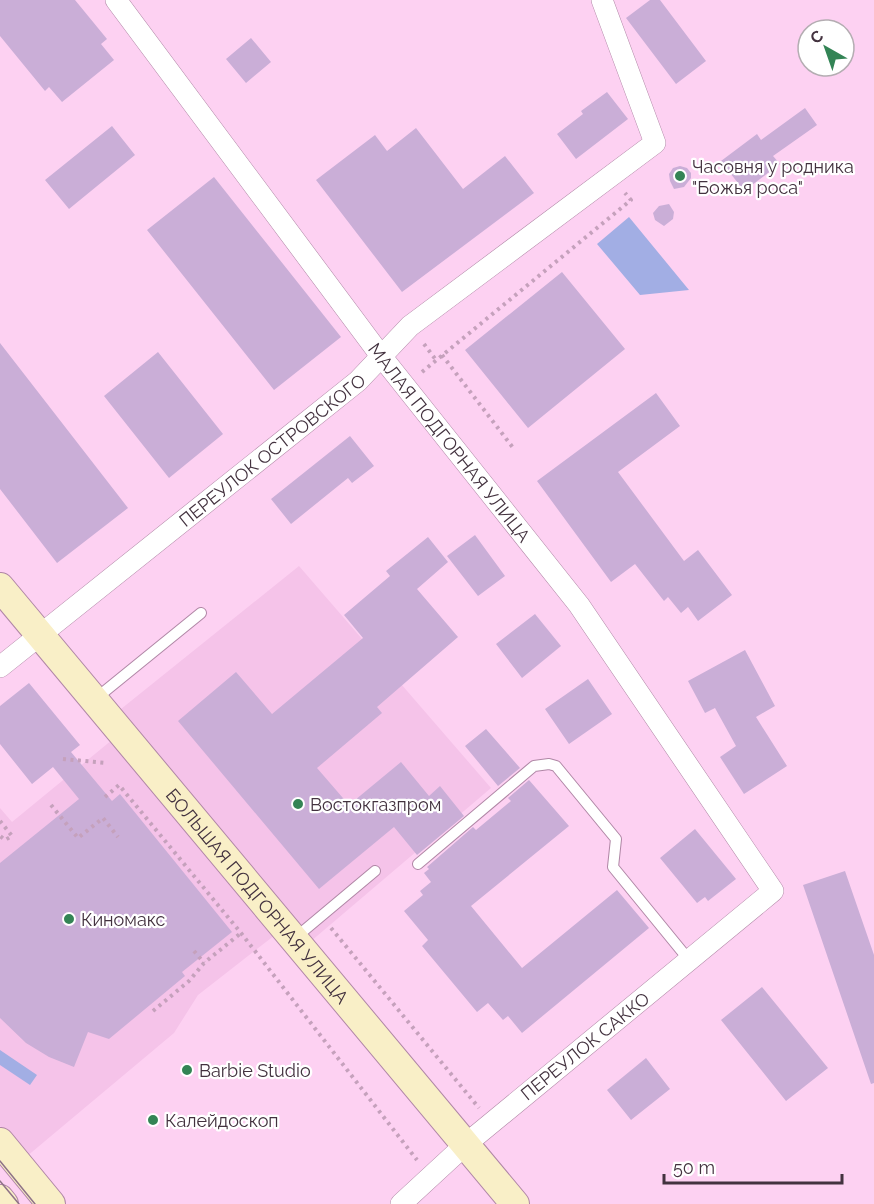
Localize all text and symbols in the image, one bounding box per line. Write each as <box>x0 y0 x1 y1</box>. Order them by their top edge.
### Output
north arrow <box>796 18 856 78</box>
text: С <box>806 26 827 48</box>
place label: Часовня у родника "Божья роса" <box>692 156 854 198</box>
marker: Часовня у родника "Божья роса" <box>673 169 687 183</box>
street label: МАЛАЯ ПОДГОРНАЯ УЛИЦА <box>364 339 535 546</box>
street label: ПЕРЕУЛОК ОСТРОВСКОГО <box>175 369 369 531</box>
street label: БОЛЬШАЯ ПОДГОРНАЯ УЛИЦА <box>162 784 353 1007</box>
place label: Востокгазпром <box>310 794 441 815</box>
marker: Востокгазпром <box>291 797 305 811</box>
place label: Киномакс <box>81 909 166 930</box>
marker: Киномакс <box>62 912 76 926</box>
street label: ПЕРЕУЛОК САККО <box>516 988 654 1104</box>
place label: Barbie Studio <box>199 1060 311 1081</box>
marker: Barbie Studio <box>180 1063 194 1077</box>
place label: Калейдоскоп <box>165 1110 279 1131</box>
marker: Калейдоскоп <box>146 1113 160 1127</box>
scale bar <box>664 1147 842 1185</box>
text: 50 m <box>673 1157 715 1178</box>

